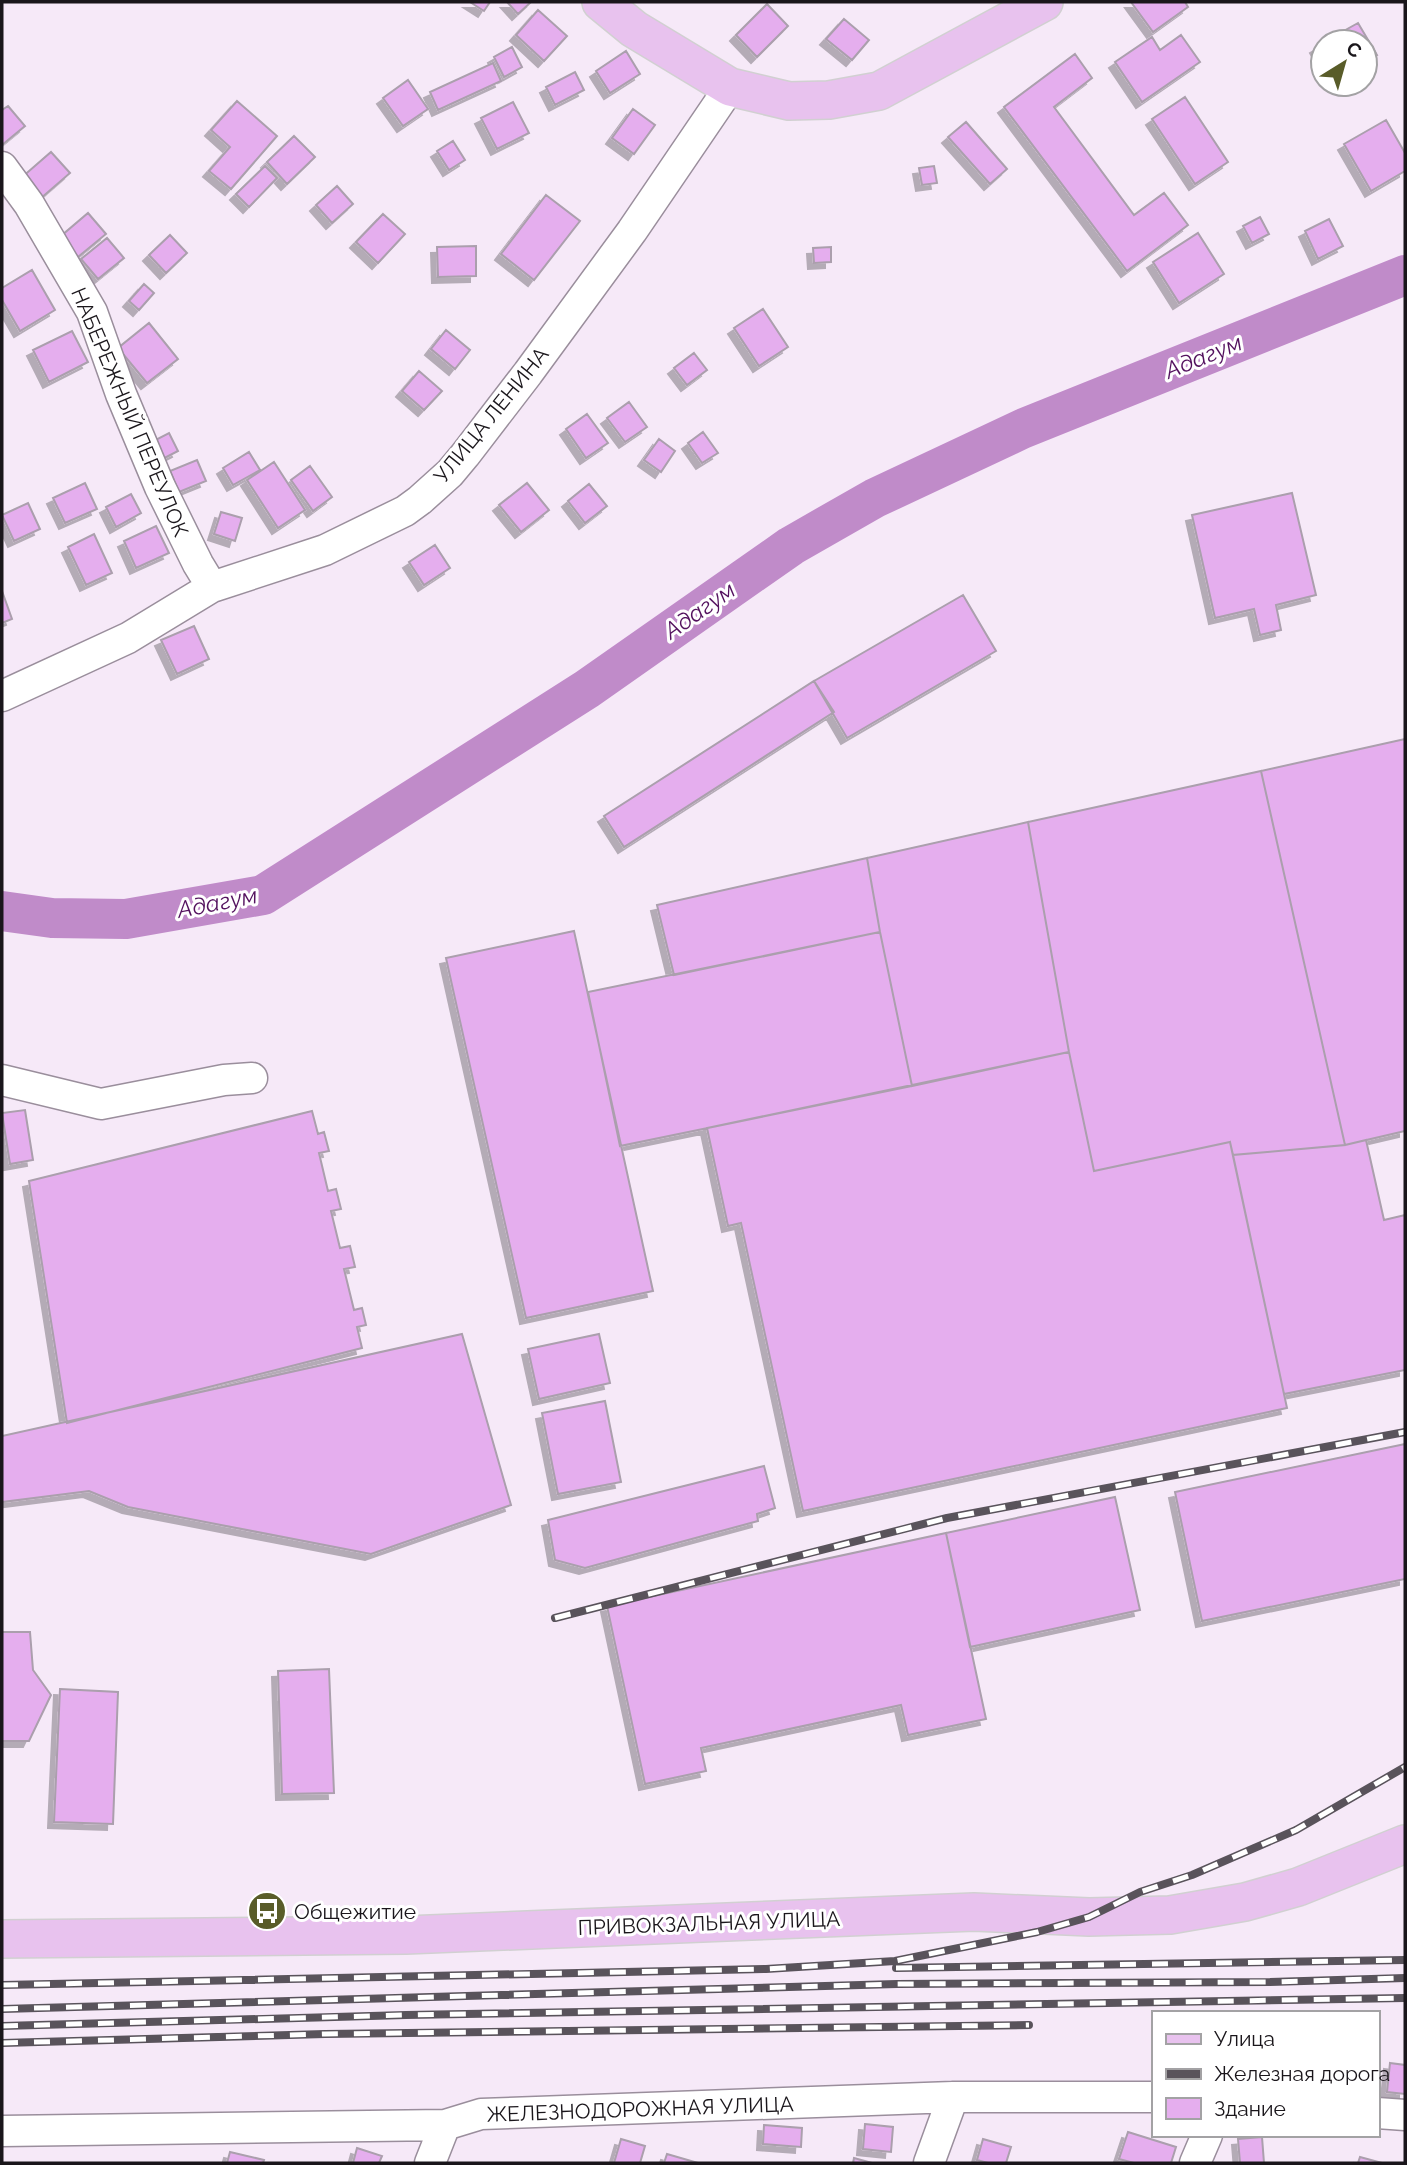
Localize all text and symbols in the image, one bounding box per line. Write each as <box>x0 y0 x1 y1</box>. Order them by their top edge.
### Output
north arrow <box>1309 28 1379 98</box>
text: С <box>1342 37 1366 62</box>
street label: НАБЕРЕЖНЫЙ ПЕРЕУЛОК <box>66 284 194 540</box>
water label: Адагум <box>1159 328 1246 384</box>
street label: УЛИЦА ЛЕНИНА <box>429 342 553 488</box>
water label: Адагум <box>657 576 740 645</box>
water label: Адагум <box>173 881 259 923</box>
bus stop icon: Общежитие <box>246 1890 288 1932</box>
place label: Общежитие <box>294 1899 416 1924</box>
street label: ПРИВОКЗАЛЬНАЯ УЛИЦА <box>577 1906 841 1940</box>
legend <box>1152 2011 1379 2137</box>
text: Улица <box>1214 2026 1275 2051</box>
text: Железная дорога <box>1214 2061 1390 2086</box>
street label: ЖЕЛЕЗНОДОРОЖНАЯ УЛИЦА <box>486 2091 794 2127</box>
text: Здание <box>1214 2096 1286 2121</box>

